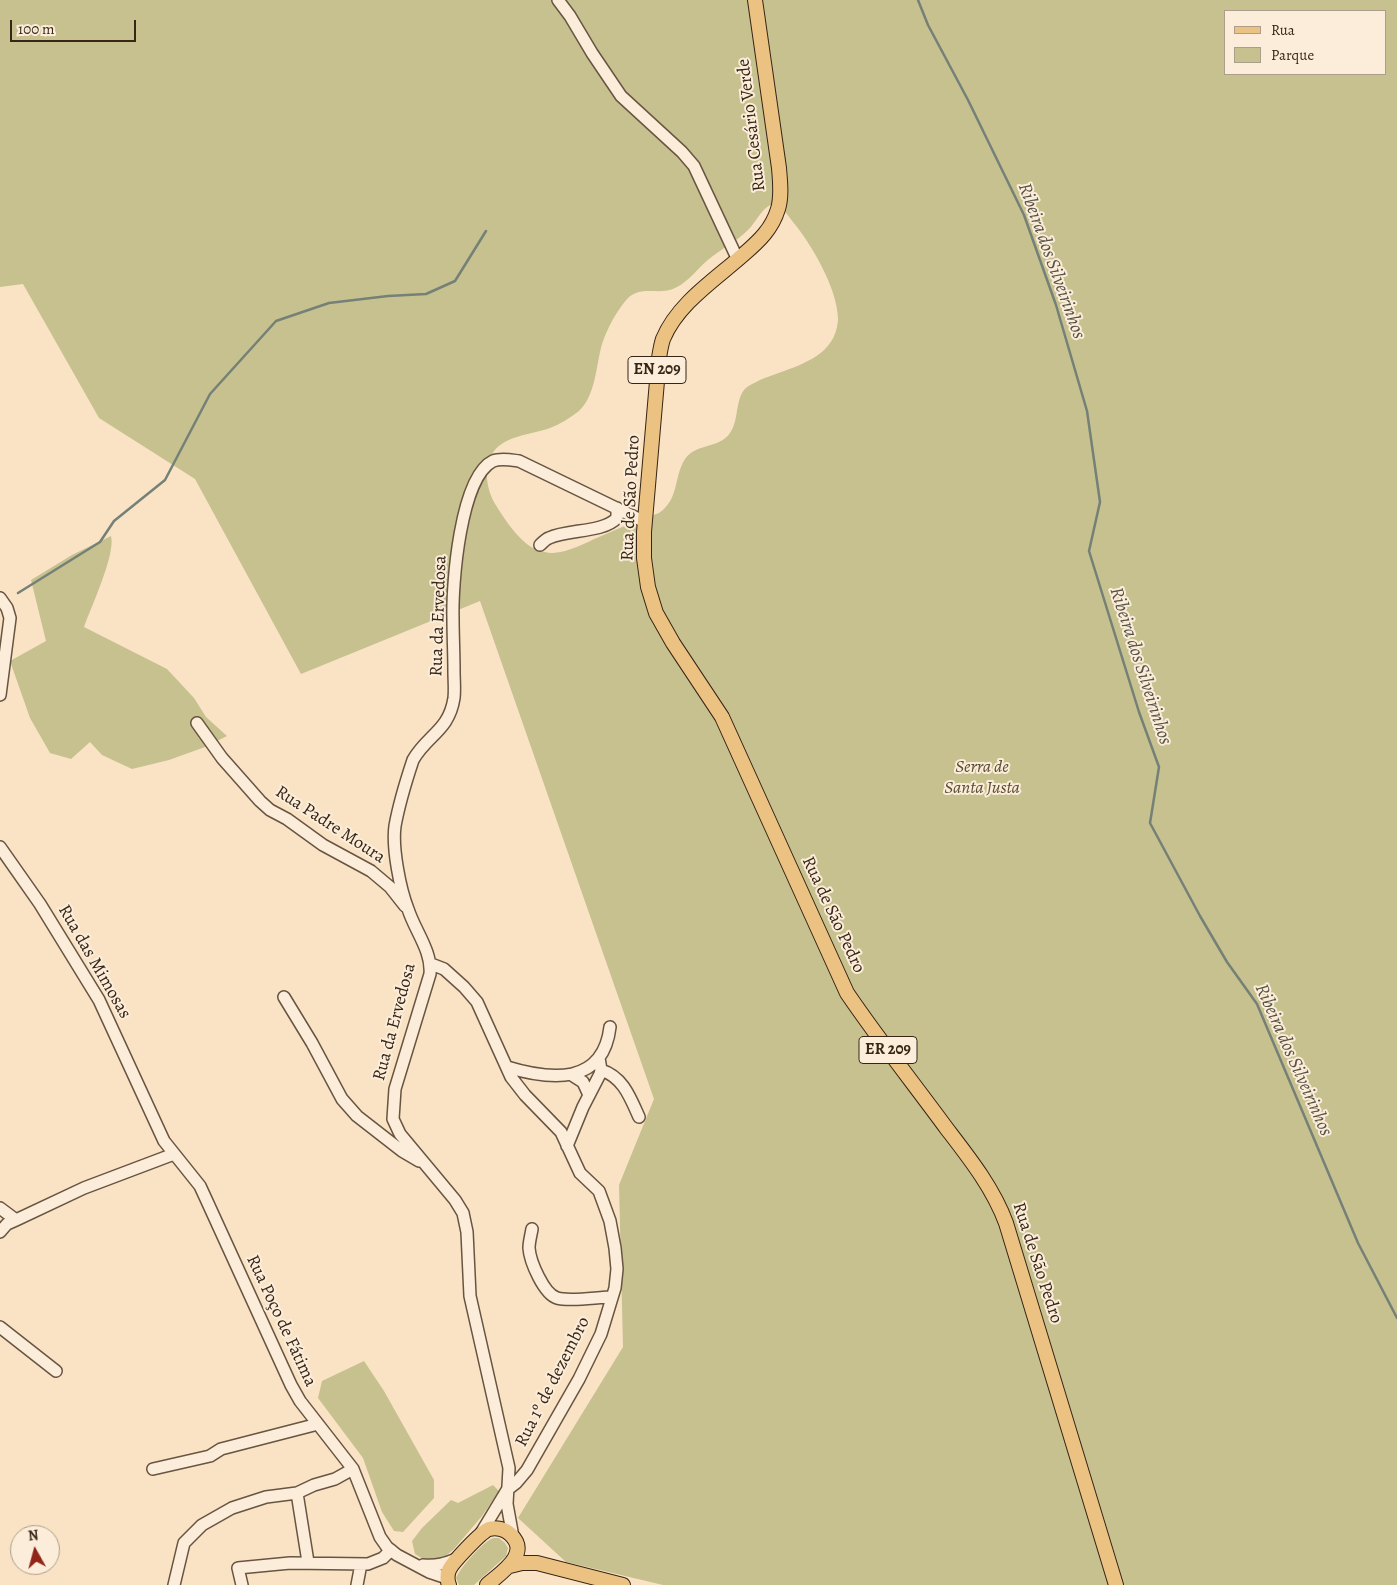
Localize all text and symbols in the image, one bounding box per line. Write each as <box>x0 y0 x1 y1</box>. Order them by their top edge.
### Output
scale bar <box>12 10 139 42</box>
legend <box>1224 10 1387 75</box>
text: 100 m <box>18 19 55 39</box>
text: Rua <box>1271 20 1295 40</box>
text: Parque <box>1271 45 1314 65</box>
street label: Rua Cesário Verde <box>733 57 771 193</box>
water label: Ribeira dos Silveirinhos <box>1012 180 1090 342</box>
road number: EN 209 <box>628 356 686 384</box>
street label: Rua de São Pedro <box>617 434 645 562</box>
street label: Rua da Ervedosa <box>426 555 452 677</box>
water label: Ribeira dos Silveirinhos <box>1104 584 1176 748</box>
park label: Serra de Santa Justa <box>944 757 1020 800</box>
street label: Rua Padre Moura <box>271 781 389 869</box>
street label: Rua de São Pedro <box>797 853 869 977</box>
street label: Rua das Mimosas <box>53 901 135 1023</box>
street label: Rua da Ervedosa <box>369 961 421 1083</box>
water label: Ribeira dos Silveirinhos <box>1249 980 1337 1140</box>
road number: ER 209 <box>859 1036 917 1064</box>
street label: Rua de São Pedro <box>1007 1200 1067 1326</box>
street label: Rua Poço de Fátima <box>241 1252 321 1390</box>
street label: Rua 1º de dezembro <box>511 1313 595 1451</box>
north arrow <box>10 1525 60 1575</box>
text: N <box>27 1526 39 1546</box>

